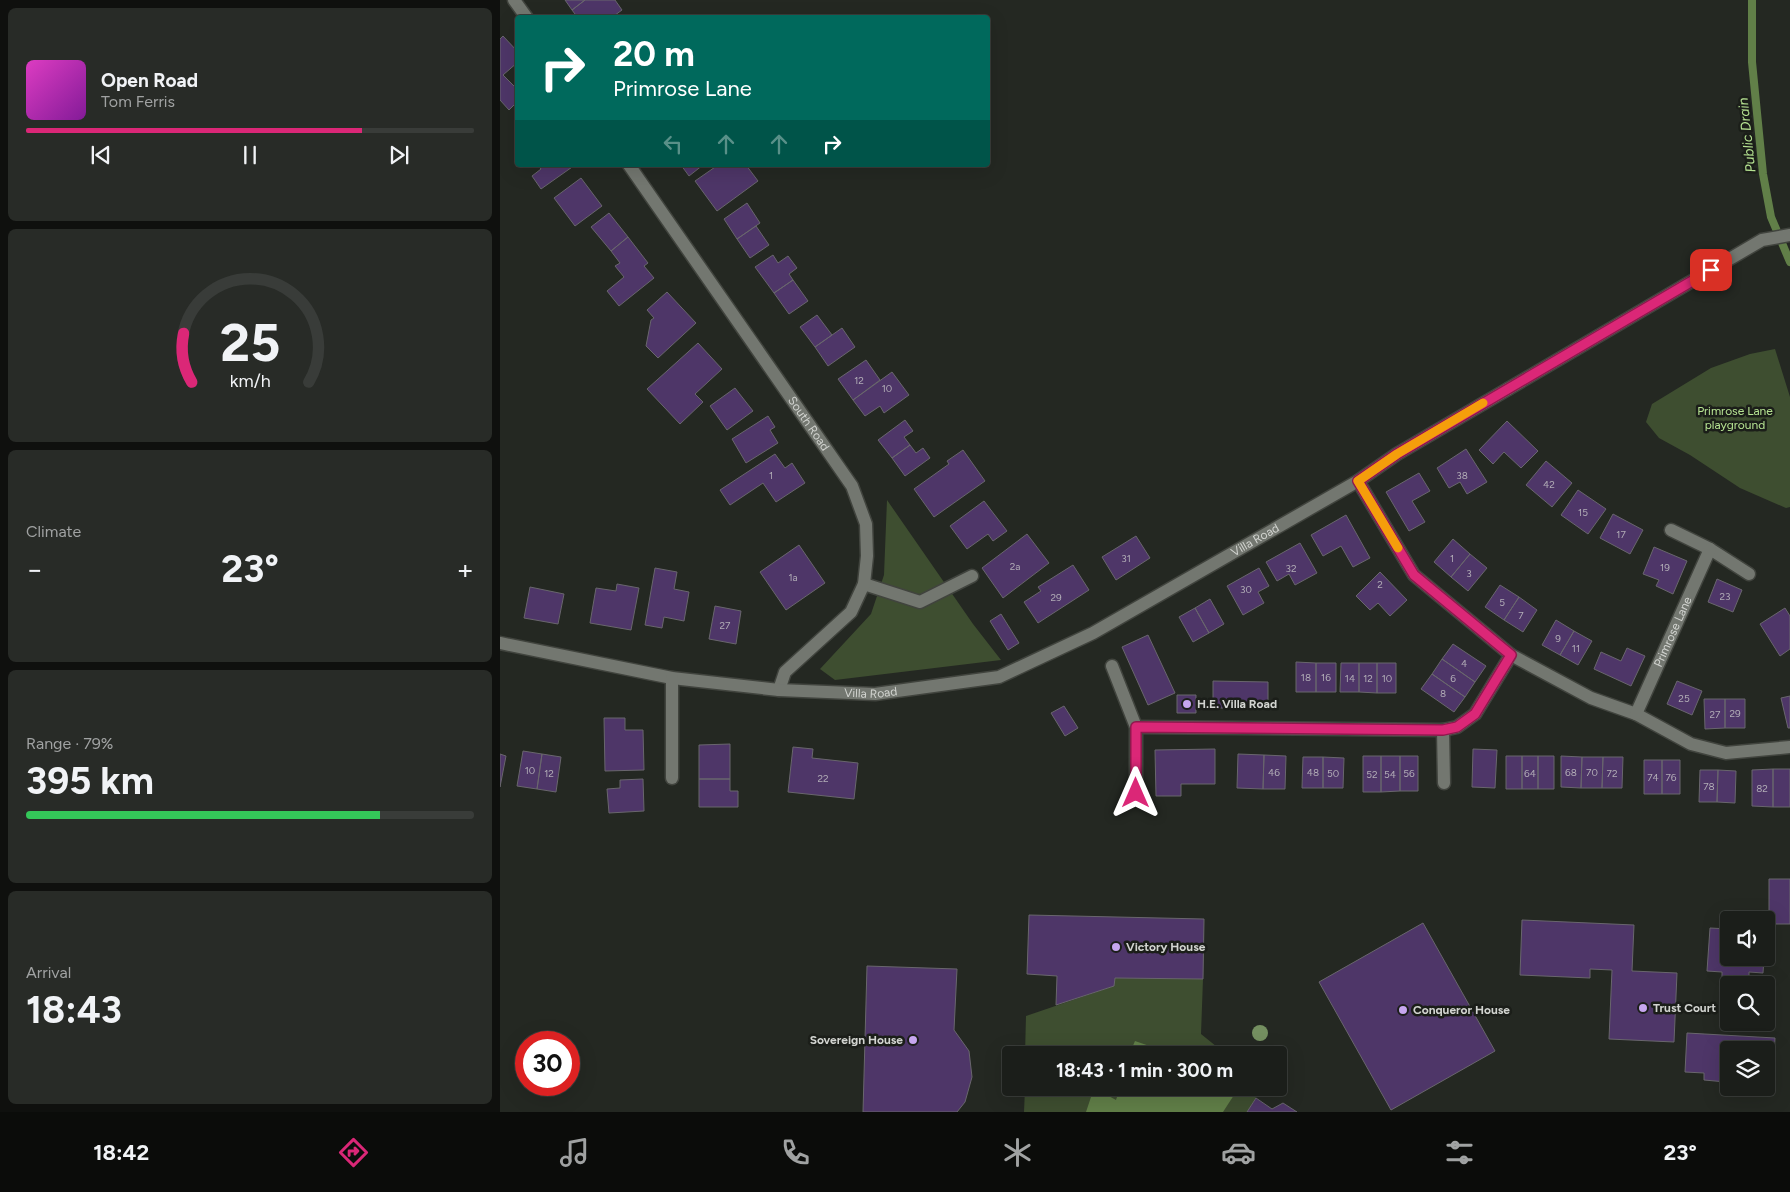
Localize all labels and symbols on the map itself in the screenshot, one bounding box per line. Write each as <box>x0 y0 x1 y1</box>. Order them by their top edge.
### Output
water label: Public Drain <box>1735 97 1759 173</box>
pin <box>1690 249 1732 291</box>
house number: 12 <box>854 374 864 387</box>
house number: 10 <box>882 382 892 395</box>
street label: South Road <box>785 394 832 454</box>
park label: Primrose Lane playground <box>1697 404 1773 432</box>
house number: 1 <box>769 469 773 482</box>
house number: 38 <box>1456 469 1468 482</box>
house number: 42 <box>1543 478 1555 491</box>
house number: 15 <box>1578 506 1588 519</box>
street label: Villa Road <box>1228 521 1282 559</box>
house number: 17 <box>1616 528 1626 541</box>
house number: 31 <box>1121 552 1131 565</box>
house number: 1 <box>1450 552 1454 565</box>
house number: 2a <box>1010 560 1020 573</box>
house number: 19 <box>1660 561 1670 574</box>
house number: 32 <box>1285 562 1297 575</box>
house number: 3 <box>1466 567 1472 580</box>
house number: 1a <box>788 571 798 584</box>
house number: 2 <box>1377 578 1383 591</box>
house number: 30 <box>1240 583 1252 596</box>
house number: 23 <box>1719 590 1731 603</box>
house number: 29 <box>1050 591 1062 604</box>
street label: Primrose Lane <box>1651 594 1695 669</box>
house number: 5 <box>1499 596 1505 609</box>
house number: 7 <box>1518 609 1524 622</box>
house number: 27 <box>720 619 731 632</box>
house number: 9 <box>1555 632 1561 645</box>
house number: 11 <box>1572 642 1580 655</box>
house number: 4 <box>1461 657 1467 670</box>
house number: 18 <box>1301 671 1311 684</box>
house number: 16 <box>1321 671 1331 684</box>
house number: 14 <box>1345 672 1355 685</box>
house number: 12 <box>1363 672 1373 685</box>
house number: 10 <box>1382 672 1392 685</box>
house number: 6 <box>1450 672 1456 685</box>
street label: Villa Road <box>844 684 898 701</box>
house number: 8 <box>1440 687 1446 700</box>
house number: 25 <box>1678 692 1690 705</box>
place label: H.E. Villa Road <box>1197 697 1277 711</box>
marker: H.E. Villa Road <box>1181 698 1193 710</box>
house number: 29 <box>1729 707 1741 720</box>
house number: 27 <box>1710 708 1721 721</box>
house number: 10 <box>525 764 535 777</box>
position arrow <box>1109 766 1161 818</box>
house number: 46 <box>1268 766 1280 779</box>
house number: 48 <box>1307 766 1319 779</box>
house number: 68 <box>1565 766 1577 779</box>
house number: 70 <box>1586 766 1598 779</box>
house number: 12 <box>544 767 554 780</box>
house number: 50 <box>1327 767 1339 780</box>
house number: 56 <box>1403 767 1415 780</box>
house number: 64 <box>1524 767 1536 780</box>
house number: 72 <box>1607 767 1617 780</box>
house number: 52 <box>1366 768 1378 781</box>
house number: 54 <box>1384 768 1396 781</box>
house number: 74 <box>1647 771 1659 784</box>
house number: 76 <box>1665 771 1677 784</box>
house number: 22 <box>817 772 829 785</box>
house number: 78 <box>1703 780 1715 793</box>
house number: 82 <box>1756 782 1768 795</box>
place label: Victory House <box>1126 940 1206 954</box>
marker: Victory House <box>1110 941 1122 953</box>
place label: Trust Court <box>1653 1001 1716 1015</box>
marker: Trust Court <box>1637 1002 1649 1014</box>
place label: Conqueror House <box>1413 1003 1510 1017</box>
marker: Conqueror House <box>1397 1004 1409 1016</box>
speed limit sign: 30 <box>515 1031 580 1096</box>
place label: Sovereign House <box>810 1033 903 1047</box>
marker: Sovereign House <box>907 1034 919 1046</box>

